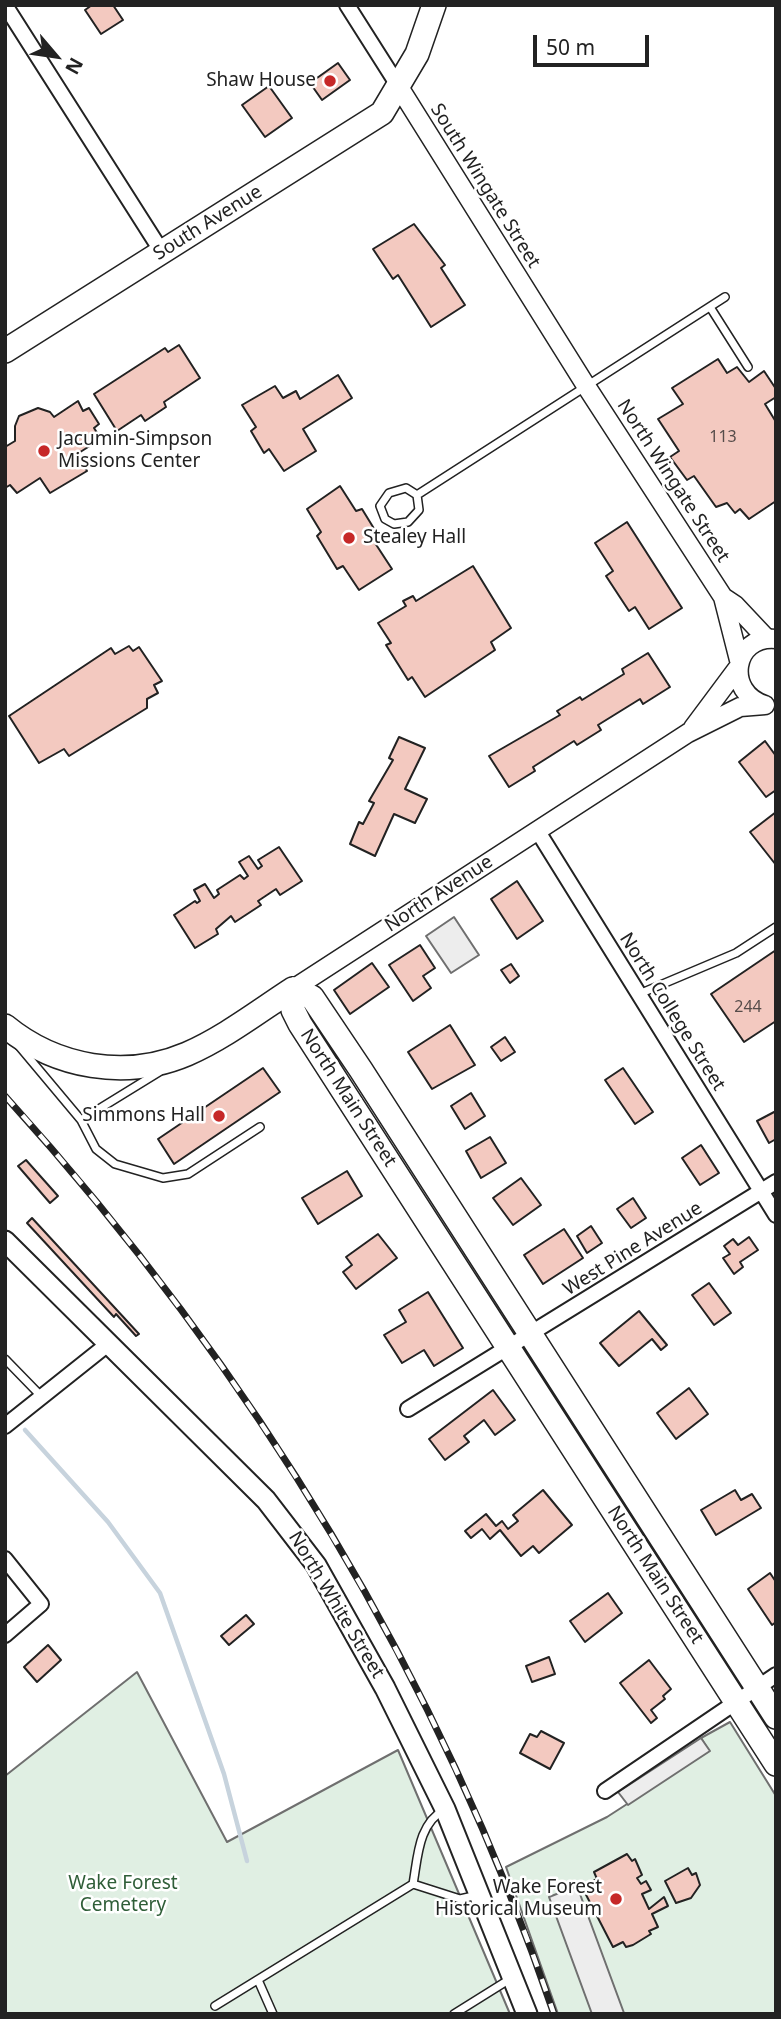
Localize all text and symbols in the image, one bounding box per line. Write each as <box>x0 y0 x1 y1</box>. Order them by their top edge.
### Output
north arrow <box>21 21 91 91</box>
scale bar <box>536 21 652 65</box>
text: 50 m <box>546 33 595 61</box>
text: N <box>59 53 89 79</box>
place label: Shaw House <box>206 70 316 92</box>
marker: Shaw House <box>322 73 338 89</box>
street label: South Wingate Street <box>425 100 545 272</box>
street label: South Avenue <box>149 180 267 266</box>
street label: North Wingate Street <box>612 395 734 567</box>
house number: 113 <box>709 427 737 447</box>
place label: Jacumin-Simpson Missions Center <box>58 429 212 473</box>
marker: Jacumin-Simpson Missions Center <box>36 443 52 459</box>
place label: Stealey Hall <box>363 527 466 549</box>
marker: Stealey Hall <box>341 530 357 546</box>
street label: North Avenue <box>381 851 497 937</box>
street label: North College Street <box>614 929 730 1095</box>
house number: 244 <box>734 997 762 1017</box>
street label: North Main Street <box>295 1025 401 1171</box>
place label: Simmons Hall <box>82 1105 205 1127</box>
marker: Simmons Hall <box>211 1108 227 1124</box>
street label: West Pine Avenue <box>559 1197 707 1301</box>
street label: North Main Street <box>602 1502 708 1648</box>
street label: North White Street <box>283 1527 389 1683</box>
park label: Wake Forest Cemetery <box>68 1873 178 1917</box>
place label: Wake Forest Historical Museum <box>435 1877 602 1921</box>
marker: Wake Forest Historical Museum <box>608 1891 624 1907</box>

